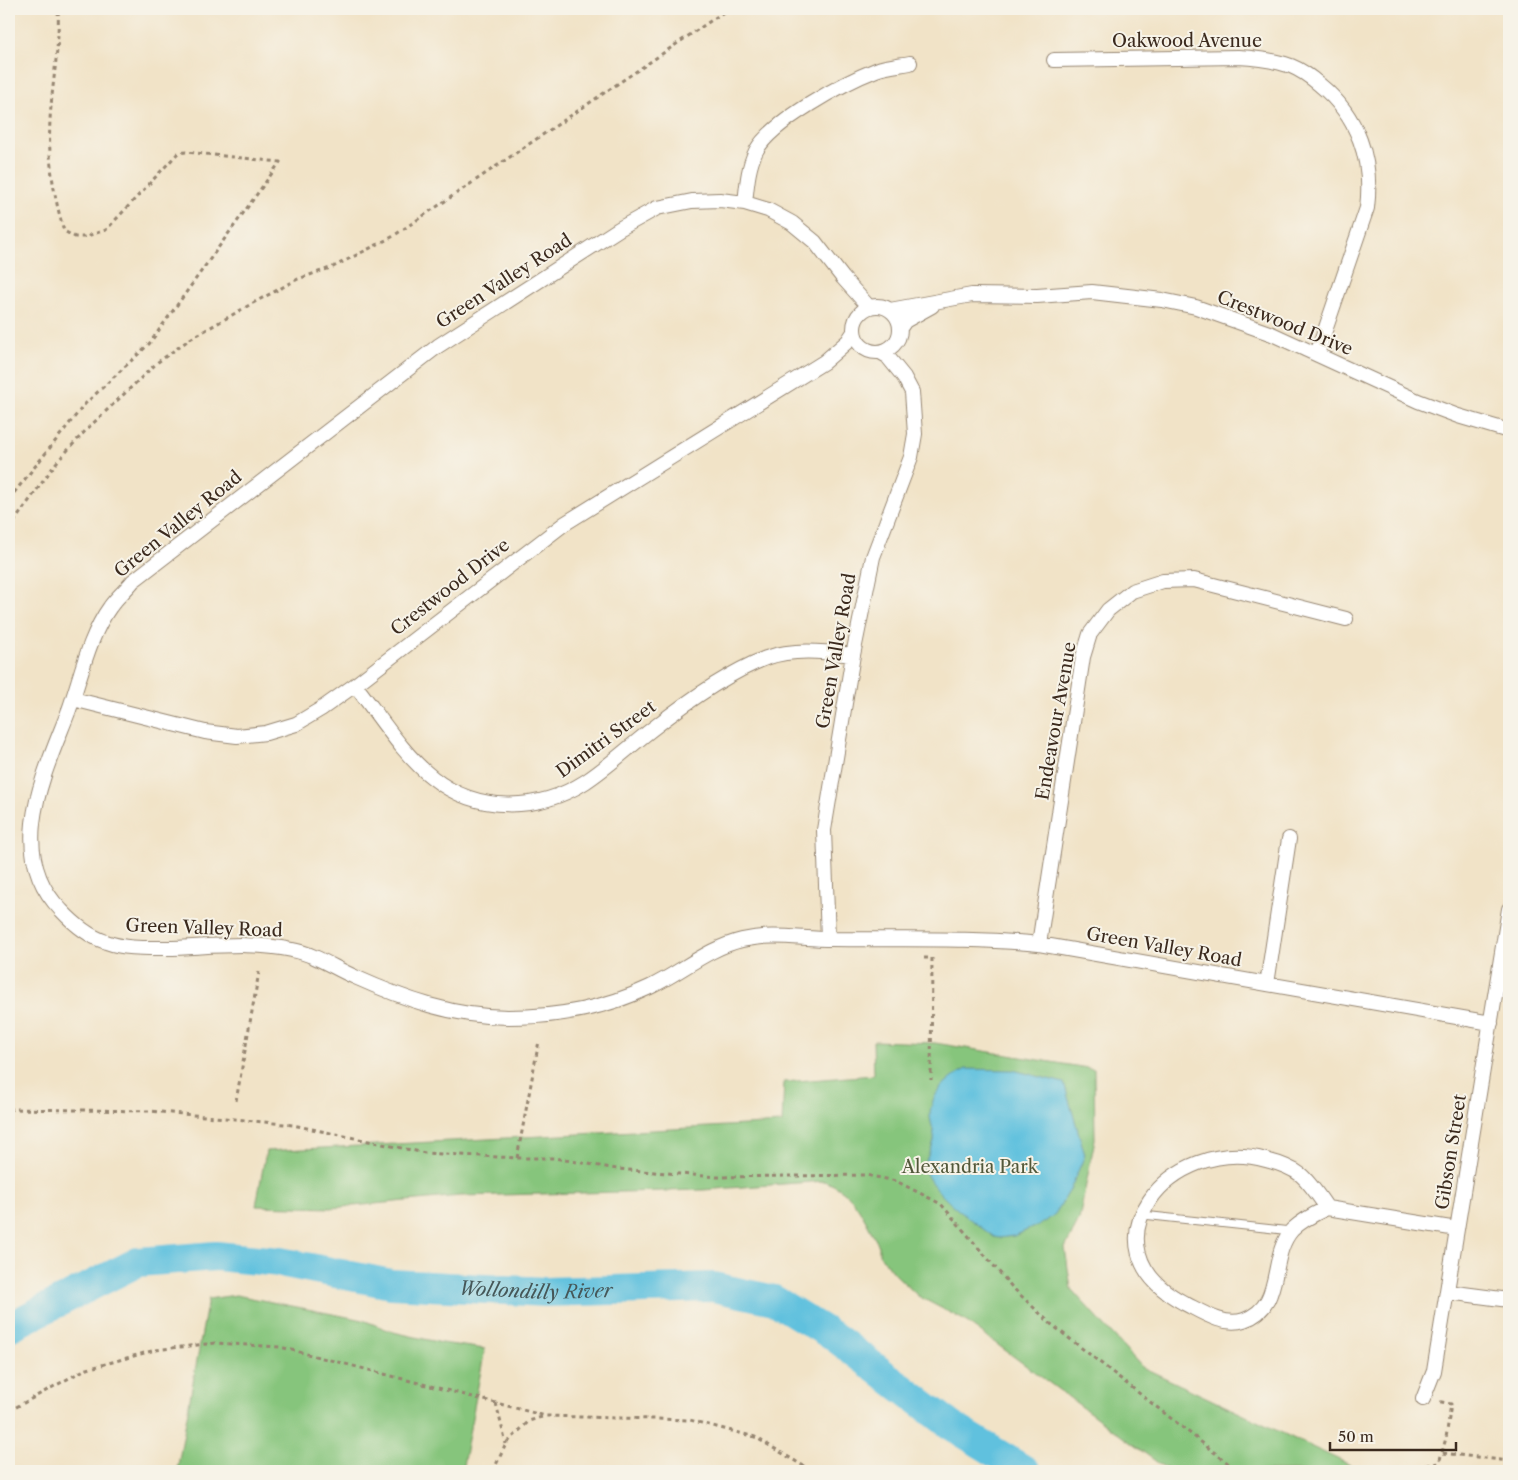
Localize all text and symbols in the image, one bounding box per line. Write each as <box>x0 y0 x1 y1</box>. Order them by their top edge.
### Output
street label: Oakwood Avenue <box>1112 30 1262 52</box>
street label: Green Valley Road <box>432 229 576 333</box>
street label: Crestwood Drive <box>1214 286 1356 360</box>
street label: Green Valley Road <box>110 466 246 582</box>
street label: Crestwood Drive <box>386 534 514 640</box>
street label: Green Valley Road <box>812 572 861 730</box>
street label: Endeavour Avenue <box>1031 640 1081 802</box>
street label: Dimitri Street <box>552 695 661 782</box>
street label: Green Valley Road <box>125 914 283 942</box>
street label: Green Valley Road <box>1085 923 1243 972</box>
street label: Gibson Street <box>1431 1092 1471 1211</box>
park label: Alexandria Park <box>901 1156 1040 1178</box>
water label: Wollondilly River <box>458 1276 614 1304</box>
scale bar <box>1330 1420 1457 1452</box>
text: 50 m <box>1338 1427 1374 1446</box>

